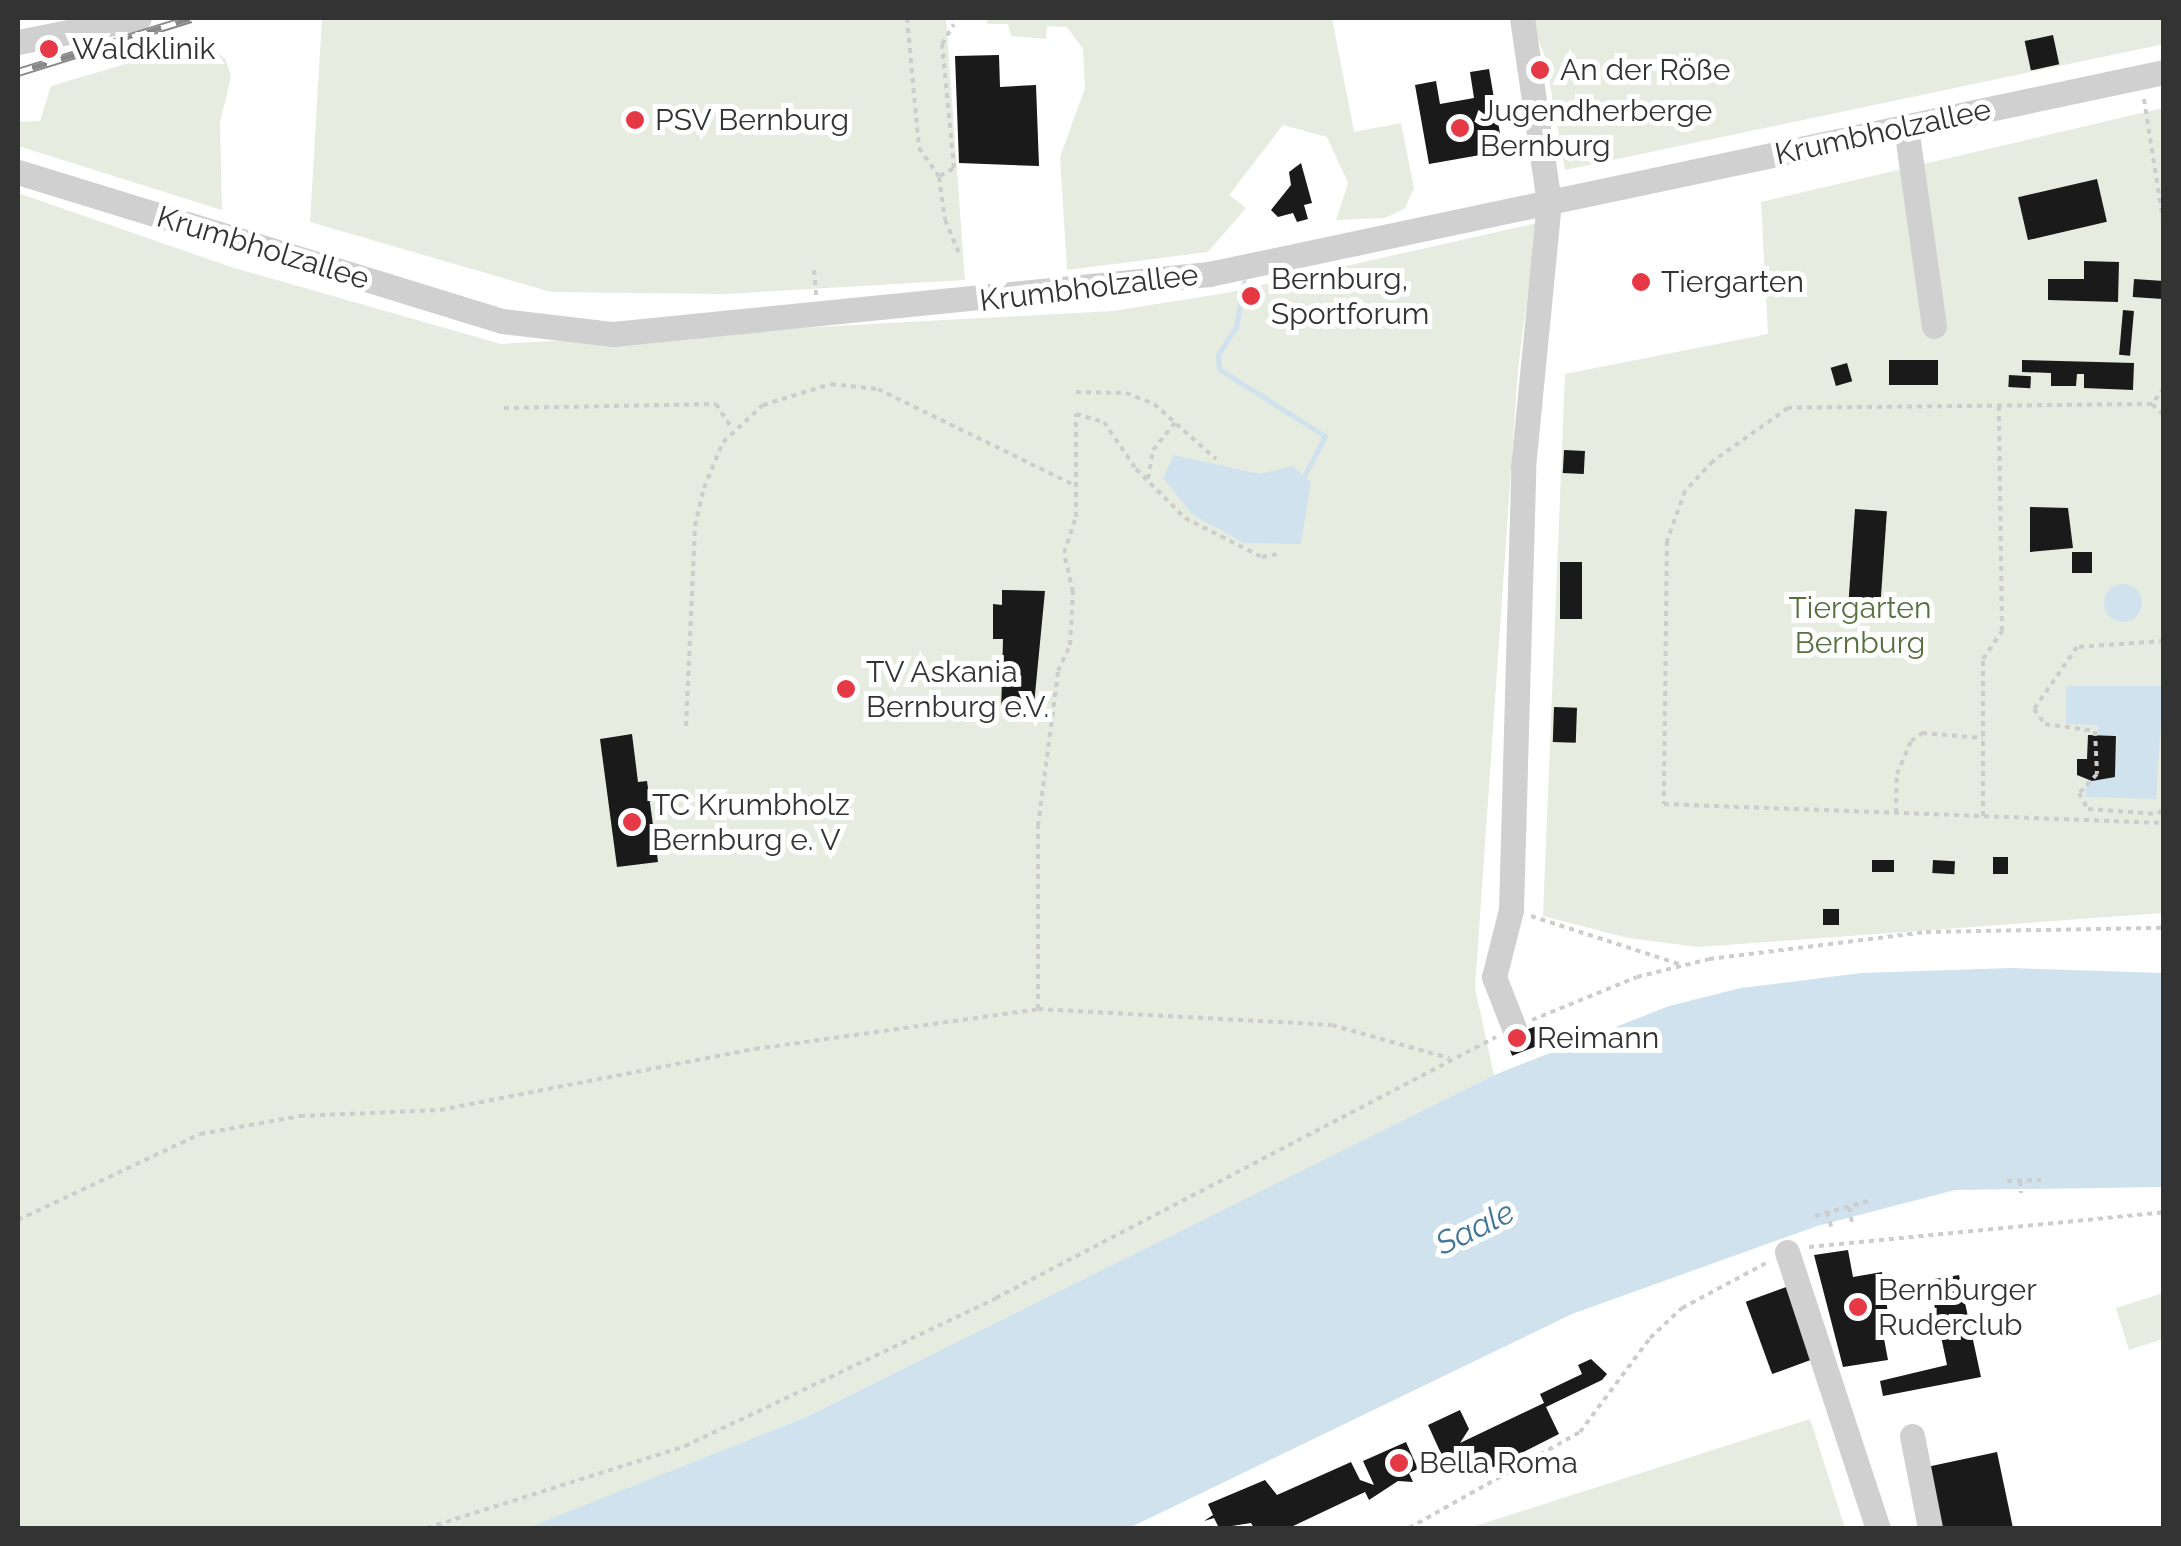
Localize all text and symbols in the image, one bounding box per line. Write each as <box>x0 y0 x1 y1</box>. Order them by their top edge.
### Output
place label: Waldklinik <box>72 31 215 67</box>
marker: Waldklinik <box>36 36 62 62</box>
place label: An der Röße <box>1560 52 1731 88</box>
marker: An der Röße <box>1529 59 1551 81</box>
street label: Krumbholzallee <box>1772 92 1994 172</box>
place label: Jugendherberge Bernburg <box>1480 93 1712 164</box>
place label: PSV Bernburg <box>655 102 850 138</box>
marker: PSV Bernburg <box>624 109 646 131</box>
marker: Jugendherberge Bernburg <box>1449 117 1471 139</box>
street label: Krumbholzallee <box>153 199 373 297</box>
street label: Krumbholzallee <box>978 257 1200 319</box>
place label: Bernburg, Sportforum <box>1271 261 1429 332</box>
place label: Tiergarten <box>1661 264 1804 300</box>
marker: Tiergarten <box>1630 271 1652 293</box>
marker: Bernburg, Sportforum <box>1240 285 1262 307</box>
park label: Tiergarten Bernburg <box>1789 590 1931 660</box>
place label: TV Askania Bernburg e.V. <box>866 654 1049 724</box>
marker: TV Askania Bernburg e.V. <box>835 678 857 700</box>
place label: TC Krumbholz Bernburg e. V <box>652 787 850 858</box>
marker: TC Krumbholz Bernburg e. V <box>621 811 643 833</box>
place label: Reimann <box>1537 1020 1659 1056</box>
marker: Reimann <box>1506 1027 1528 1049</box>
water label: Saale <box>1430 1193 1520 1263</box>
place label: Bernburger Ruderclub <box>1878 1272 2037 1342</box>
marker: Bernburger Ruderclub <box>1847 1296 1869 1318</box>
place label: Bella Roma <box>1419 1445 1578 1481</box>
marker: Bella Roma <box>1388 1452 1410 1474</box>

